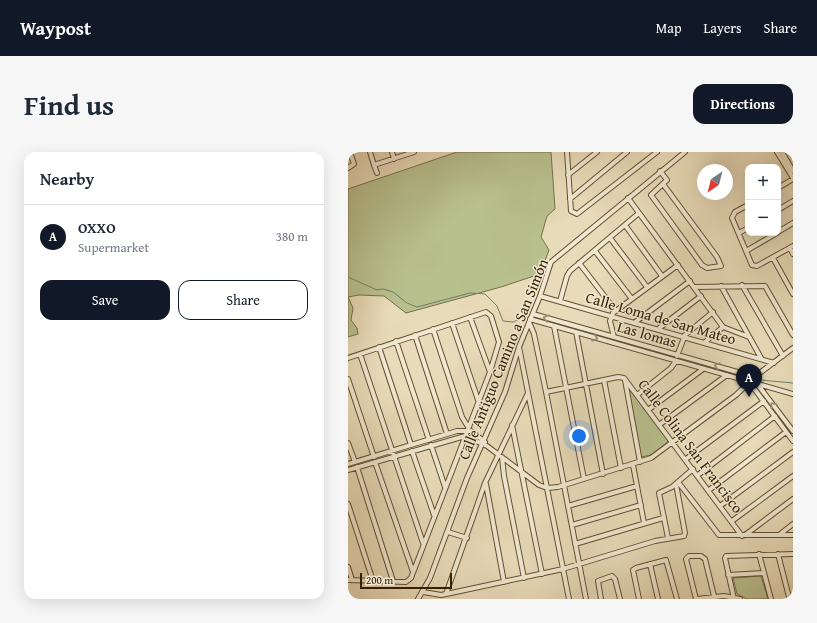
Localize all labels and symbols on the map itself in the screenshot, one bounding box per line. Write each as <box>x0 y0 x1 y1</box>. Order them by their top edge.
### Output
north arrow <box>697 164 733 200</box>
street label: Calle Antiguo Camino a San Simón <box>453 255 553 463</box>
street label: Calle Loma de San Mateo <box>583 286 739 350</box>
one-way arrow <box>542 314 549 323</box>
street label: Las lomas <box>615 316 679 352</box>
one-way arrow <box>591 333 598 342</box>
one-way arrow <box>713 362 720 371</box>
pin: A <box>736 364 762 397</box>
street label: Calle Colina San Francisco <box>634 375 749 518</box>
one-way arrow <box>771 402 778 409</box>
your location <box>569 426 589 446</box>
scale bar <box>360 571 452 590</box>

